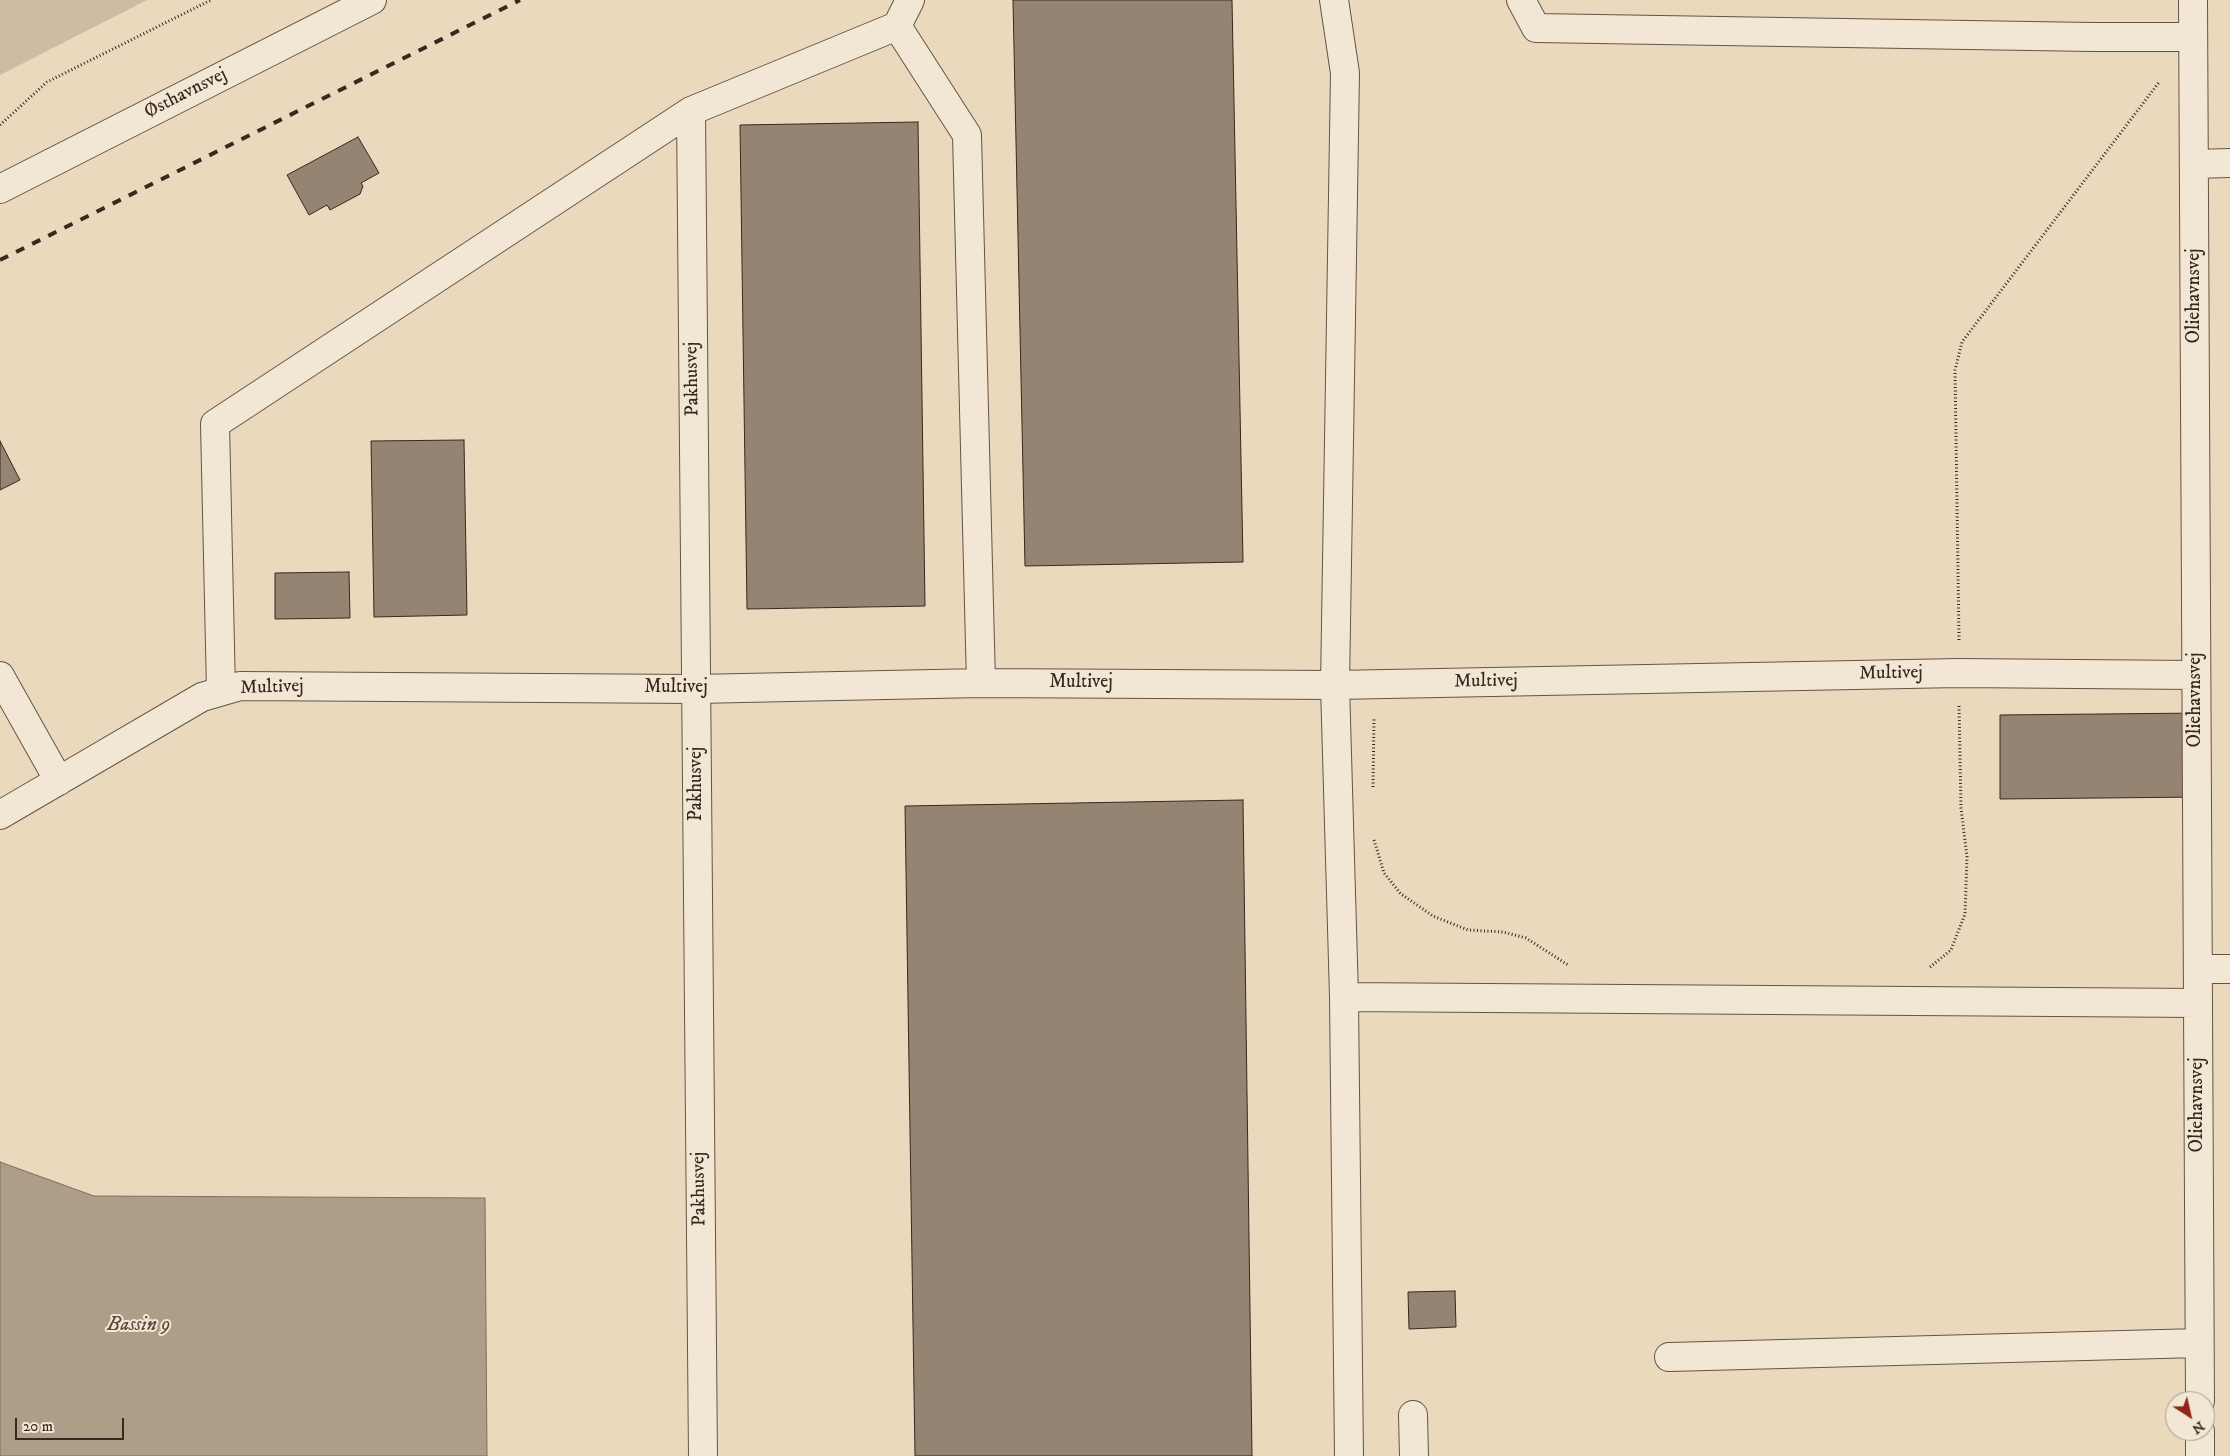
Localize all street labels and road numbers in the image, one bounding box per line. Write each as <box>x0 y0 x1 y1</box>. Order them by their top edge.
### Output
street label: Østhavnsvej <box>141 64 231 124</box>
street label: Oliehavnsvej <box>2184 248 2206 344</box>
street label: Pakhusvej <box>681 341 705 417</box>
street label: Oliehavnsvej <box>2185 652 2207 748</box>
street label: Multivej <box>1859 662 1923 686</box>
street label: Multivej <box>1454 670 1518 694</box>
street label: Multivej <box>1049 672 1113 694</box>
street label: Multivej <box>240 675 304 701</box>
street label: Multivej <box>644 677 708 699</box>
street label: Pakhusvej <box>686 747 708 821</box>
street label: Oliehavnsvej <box>2187 1057 2209 1153</box>
street label: Pakhusvej <box>688 1151 712 1227</box>

